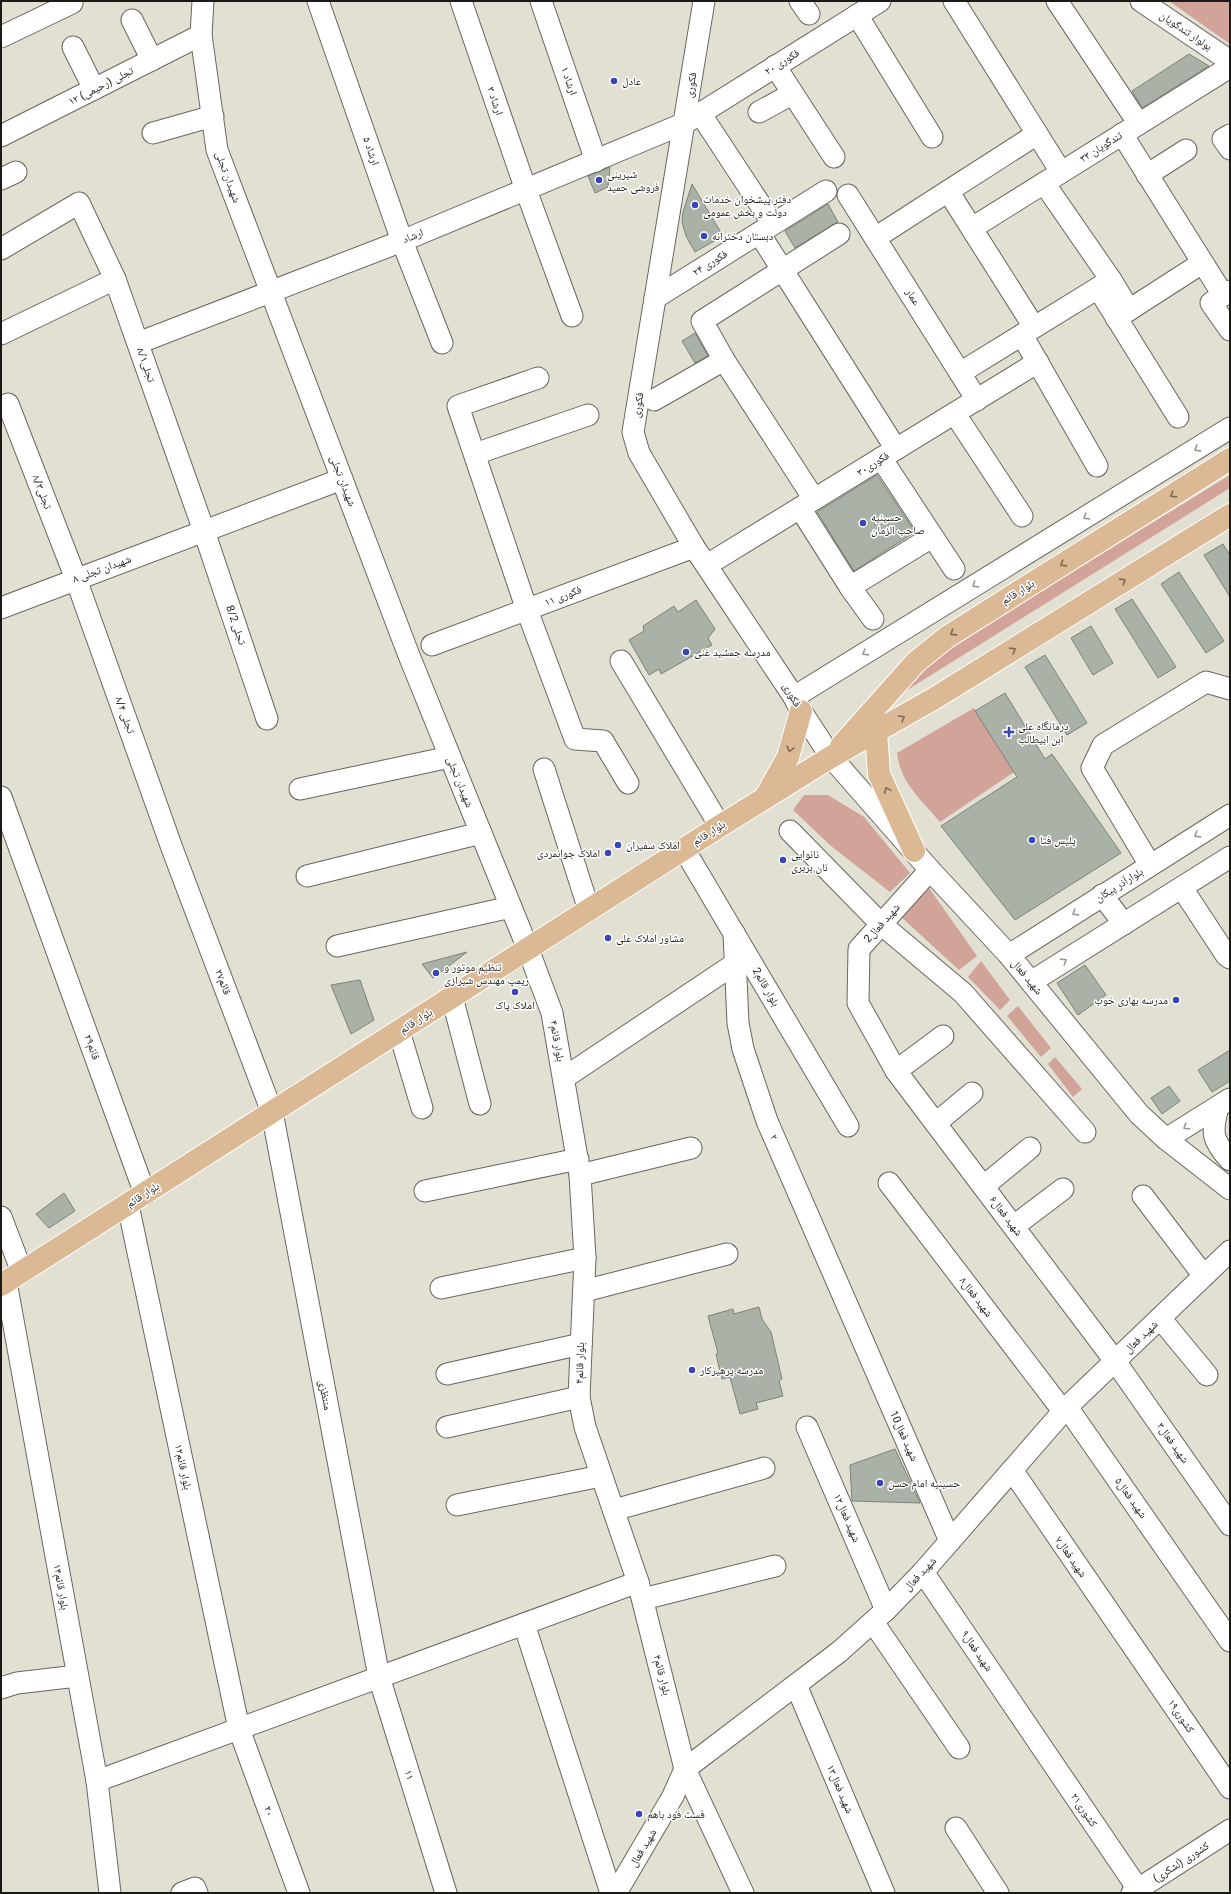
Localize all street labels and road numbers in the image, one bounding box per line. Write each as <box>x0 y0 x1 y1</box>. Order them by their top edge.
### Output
street label: بولوار تندگویان <box>1157 9 1215 53</box>
street label: فکوری ۲۰ <box>762 46 802 78</box>
street label: ۱۲ تجلی (رحیمی) <box>66 64 137 108</box>
street label: ۱ ارشاد <box>558 65 580 97</box>
street label: فکوری <box>683 71 700 99</box>
street label: ۳ ارشاد <box>484 85 506 117</box>
street label: ۳۳ تندگویان <box>1077 128 1125 165</box>
street label: ۵ ارشاد <box>360 135 382 167</box>
street label: شهیدان تجلی <box>213 150 243 204</box>
street label: ارشاد <box>401 226 425 246</box>
street label: فکوری ۲۴ <box>690 247 730 279</box>
street label: عمار <box>902 285 923 308</box>
street label: تجلی۸/۱ <box>134 346 158 385</box>
street label: فکوری <box>630 391 647 419</box>
street label: فکوری۳۰ <box>854 449 892 479</box>
street label: شهیدان تجلی <box>327 454 359 508</box>
street label: تجلی۸/۳ <box>30 473 55 512</box>
street label: شهیدان تجلی ۸ <box>71 552 133 586</box>
street label: بلوار قائم <box>999 577 1038 608</box>
street label: فکوری ۱۱ <box>543 583 584 609</box>
street label: 8/2 تجلی <box>223 604 249 647</box>
street label: فکوری <box>780 681 804 710</box>
street label: ۸/۴ تجلی <box>112 695 138 736</box>
street label: شهیدان تجلی <box>444 755 476 809</box>
street label: بلوار قائم <box>690 818 729 849</box>
street label: بلوارآذر پیکان <box>1093 865 1145 905</box>
street label: شهید فعال2 <box>861 901 903 945</box>
street label: شهید فعال <box>1009 957 1045 997</box>
street label: 2بلوار قائم <box>749 965 782 1009</box>
street label: قائم۲۷ <box>211 967 234 997</box>
street label: بلوار قائم <box>397 1006 435 1037</box>
street label: بلوار قائم۴ <box>546 1019 567 1063</box>
street label: قائم۲۹ <box>80 1032 103 1062</box>
street label: ۲ <box>767 1132 781 1142</box>
street label: بلوار قائم <box>124 1180 162 1211</box>
street label: شهید فعال۶ <box>987 1193 1025 1239</box>
street label: شهید فعال۸ <box>957 1274 995 1320</box>
street label: شهید فعال <box>1121 1318 1161 1356</box>
street label: بلوار قائم۴ <box>573 1342 588 1384</box>
street label: منتظزی <box>316 1379 334 1411</box>
street label: 10شهید فعال <box>887 1409 921 1463</box>
street label: شهید فعال۳ <box>1154 1420 1192 1466</box>
street label: بلوار قائم۱۲ <box>171 1443 194 1491</box>
street label: شهید فعال۵ <box>1112 1475 1150 1521</box>
street label: شهید فعال۱۲ <box>831 1492 863 1544</box>
street label: شهید فعال۷ <box>1053 1534 1089 1580</box>
street label: شهید فعال <box>901 1554 939 1594</box>
street label: بلوار قائم۱۴ <box>50 1563 71 1611</box>
street label: شهید فعال۹ <box>959 1628 995 1674</box>
street label: بلوار قائم۴ <box>650 1653 673 1697</box>
street label: ۱۹کشوری <box>1165 1697 1197 1736</box>
street label: شهید فعال۱۳ <box>824 1763 856 1815</box>
street label: ۱۱ <box>401 1768 417 1782</box>
street label: ۲۱کشوری <box>1068 1791 1100 1830</box>
street label: ۲۰ <box>261 1804 277 1818</box>
street label: شهید فعال <box>627 1827 659 1869</box>
street label: کشوری (لشکری) <box>1150 1839 1212 1885</box>

